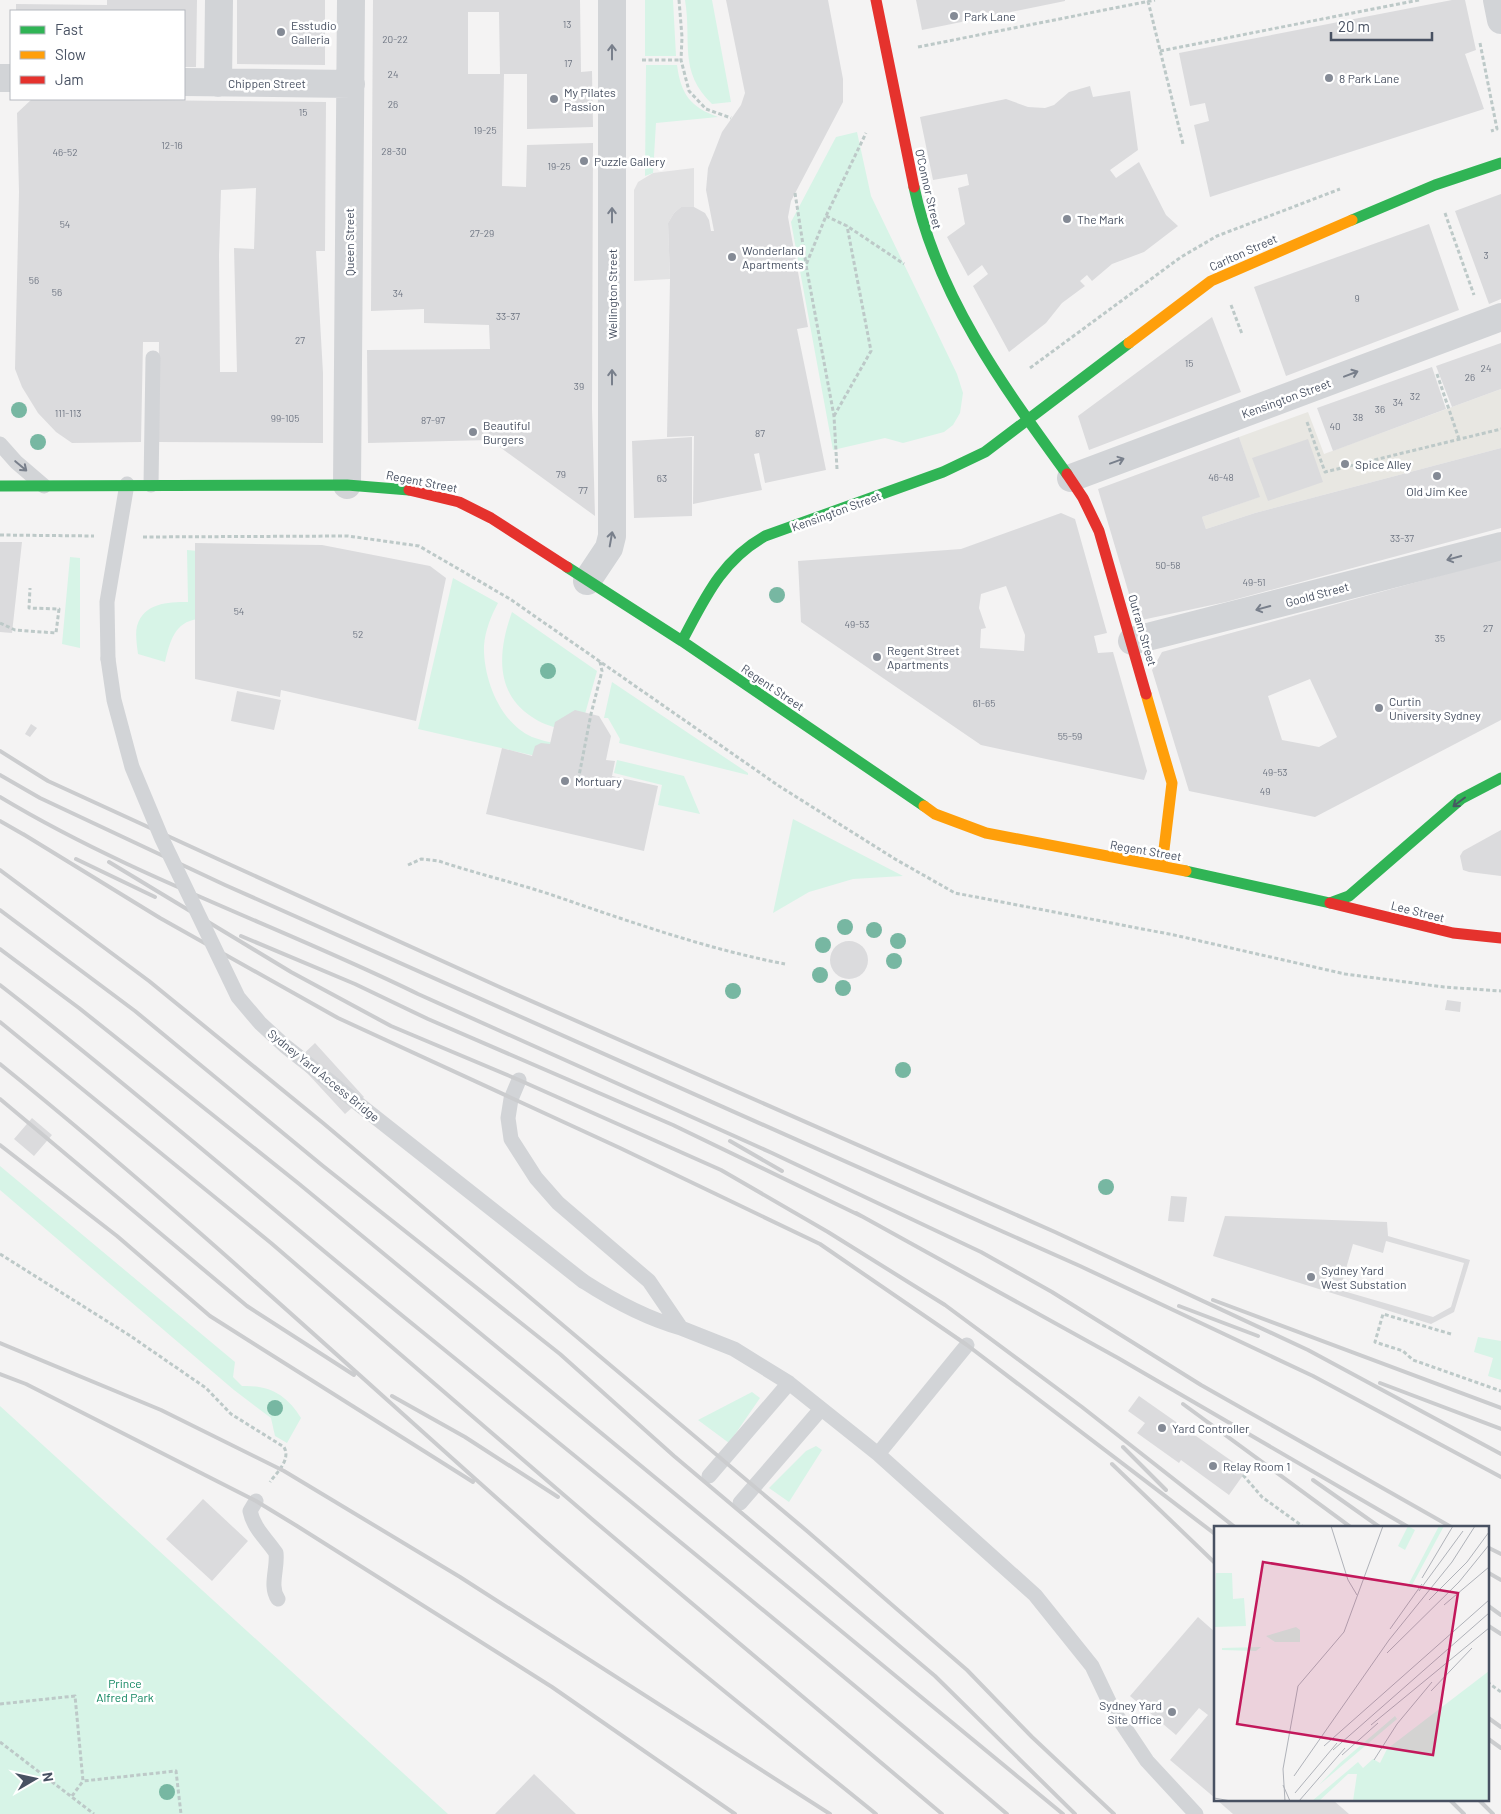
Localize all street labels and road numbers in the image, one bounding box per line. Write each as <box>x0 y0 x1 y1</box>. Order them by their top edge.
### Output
street label: Chippen Street <box>228 76 306 90</box>
street label: O'Connor Street <box>913 148 945 230</box>
street label: Queen Street <box>342 208 356 276</box>
street label: Carlton Street <box>1207 231 1279 273</box>
street label: Wellington Street <box>605 249 619 339</box>
street label: Kensington Street <box>1239 375 1333 421</box>
street label: Regent Street <box>385 467 459 495</box>
street label: Kensington Street <box>789 488 883 534</box>
street label: Goold Street <box>1284 579 1350 609</box>
street label: Outram Street <box>1126 593 1160 667</box>
street label: Regent Street <box>739 661 807 713</box>
street label: Regent Street <box>1109 837 1183 863</box>
street label: Lee Street <box>1390 898 1446 924</box>
street label: Sydney Yard Access Bridge <box>266 1026 382 1124</box>

